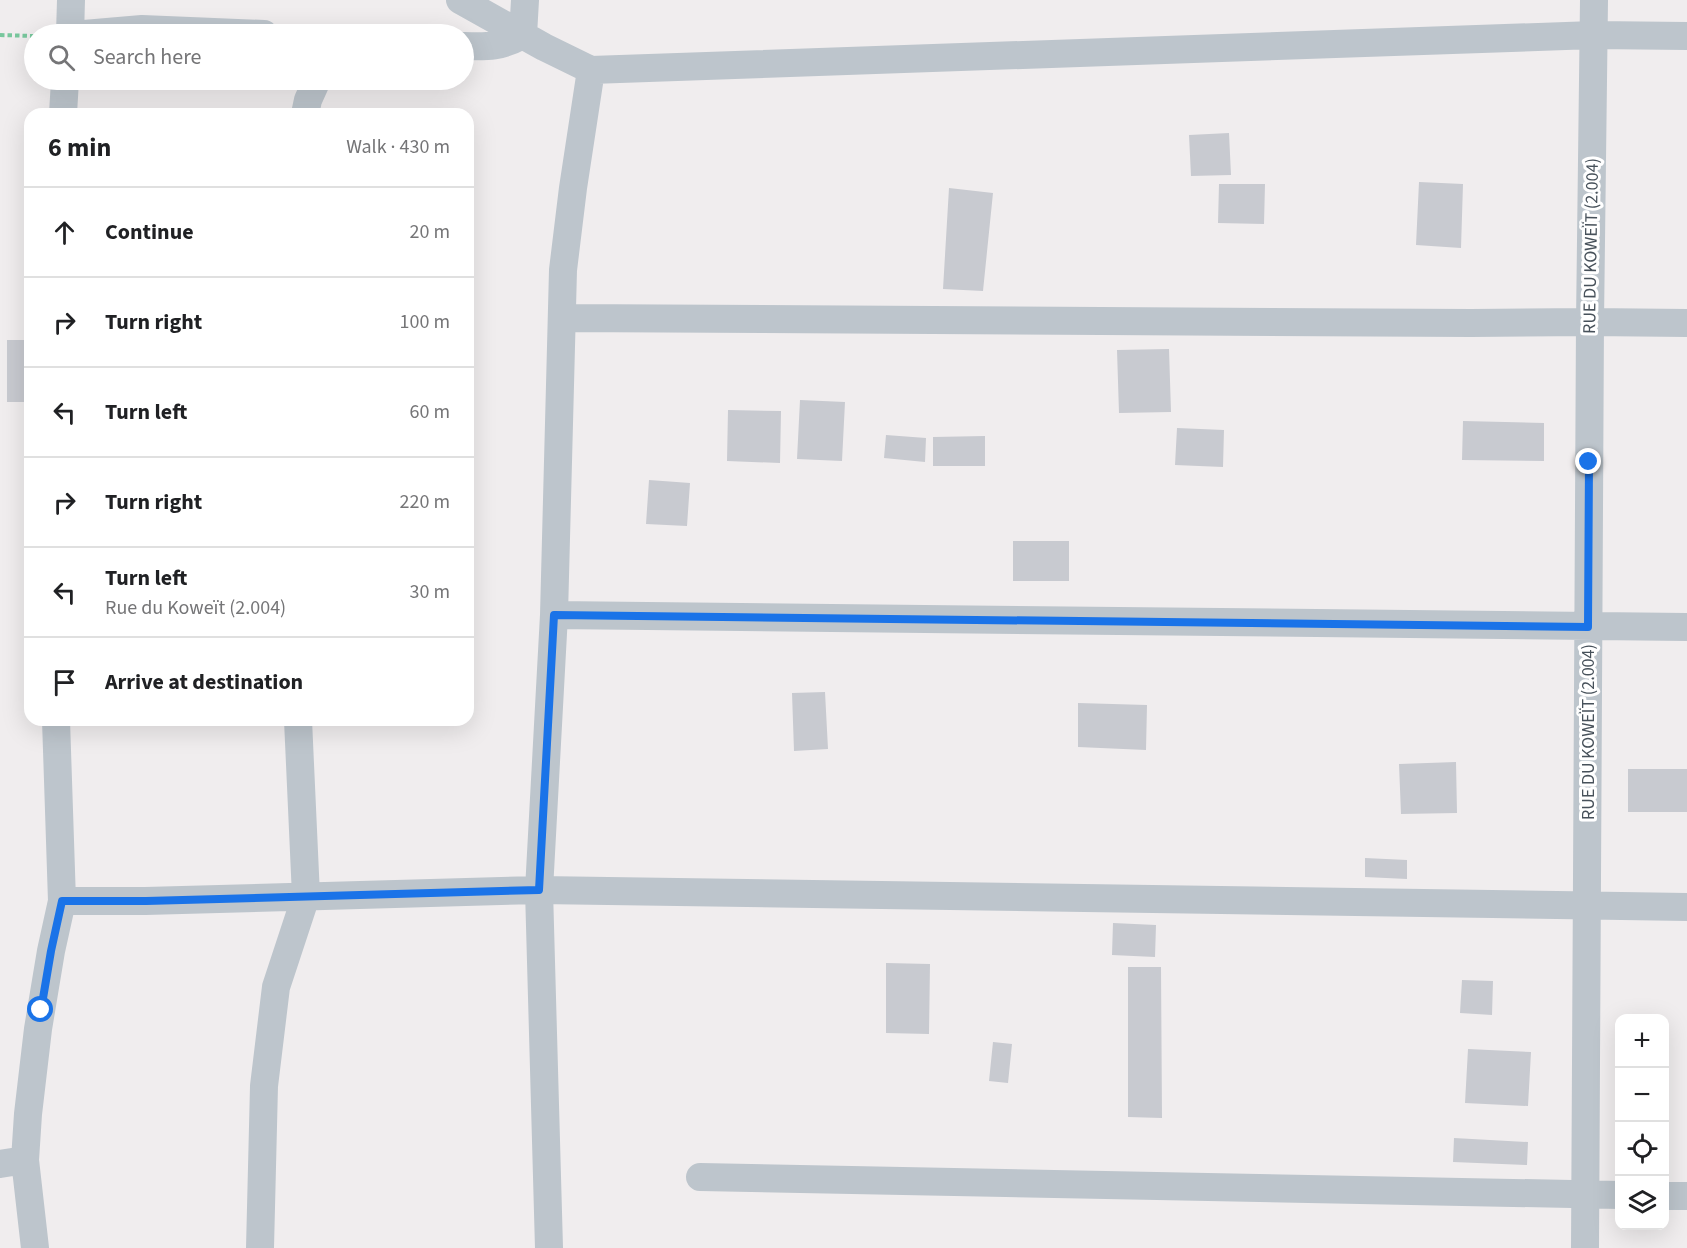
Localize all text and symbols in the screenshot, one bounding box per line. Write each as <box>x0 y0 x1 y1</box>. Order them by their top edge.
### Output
search box <box>24 24 474 90</box>
icon: search <box>45 41 78 74</box>
text: Search here <box>93 41 201 73</box>
text: 6 min <box>48 129 111 166</box>
text: Walk · 430 m <box>346 133 450 161</box>
street label: RUE DU KOWEÏT (2.004) <box>1577 158 1605 334</box>
icon: ahead <box>48 216 81 249</box>
text: Continue <box>105 216 194 248</box>
text: 20 m <box>410 218 450 246</box>
icon: right <box>48 306 81 339</box>
text: Turn right <box>105 306 202 338</box>
text: 100 m <box>400 308 450 336</box>
icon: left <box>48 396 81 429</box>
text: Turn left <box>105 396 187 428</box>
text: 60 m <box>410 398 450 426</box>
route end <box>1575 448 1601 474</box>
icon: right <box>48 486 81 519</box>
text: Turn right <box>105 486 202 518</box>
text: 220 m <box>400 488 450 516</box>
text: Turn left <box>105 562 187 594</box>
icon: left <box>48 576 81 609</box>
text: 30 m <box>410 578 450 606</box>
text: Rue du Koweït (2.004) <box>105 594 286 622</box>
street label: RUE DU KOWEÏT (2.004) <box>1576 644 1601 820</box>
icon: arrive <box>48 666 81 699</box>
text: Arrive at destination <box>105 666 303 698</box>
route start <box>27 996 53 1022</box>
map controls <box>1615 1014 1669 1230</box>
button: + <box>1615 1014 1669 1068</box>
button: − <box>1615 1068 1669 1122</box>
button: locate <box>1615 1122 1669 1176</box>
button: layers <box>1615 1176 1669 1230</box>

